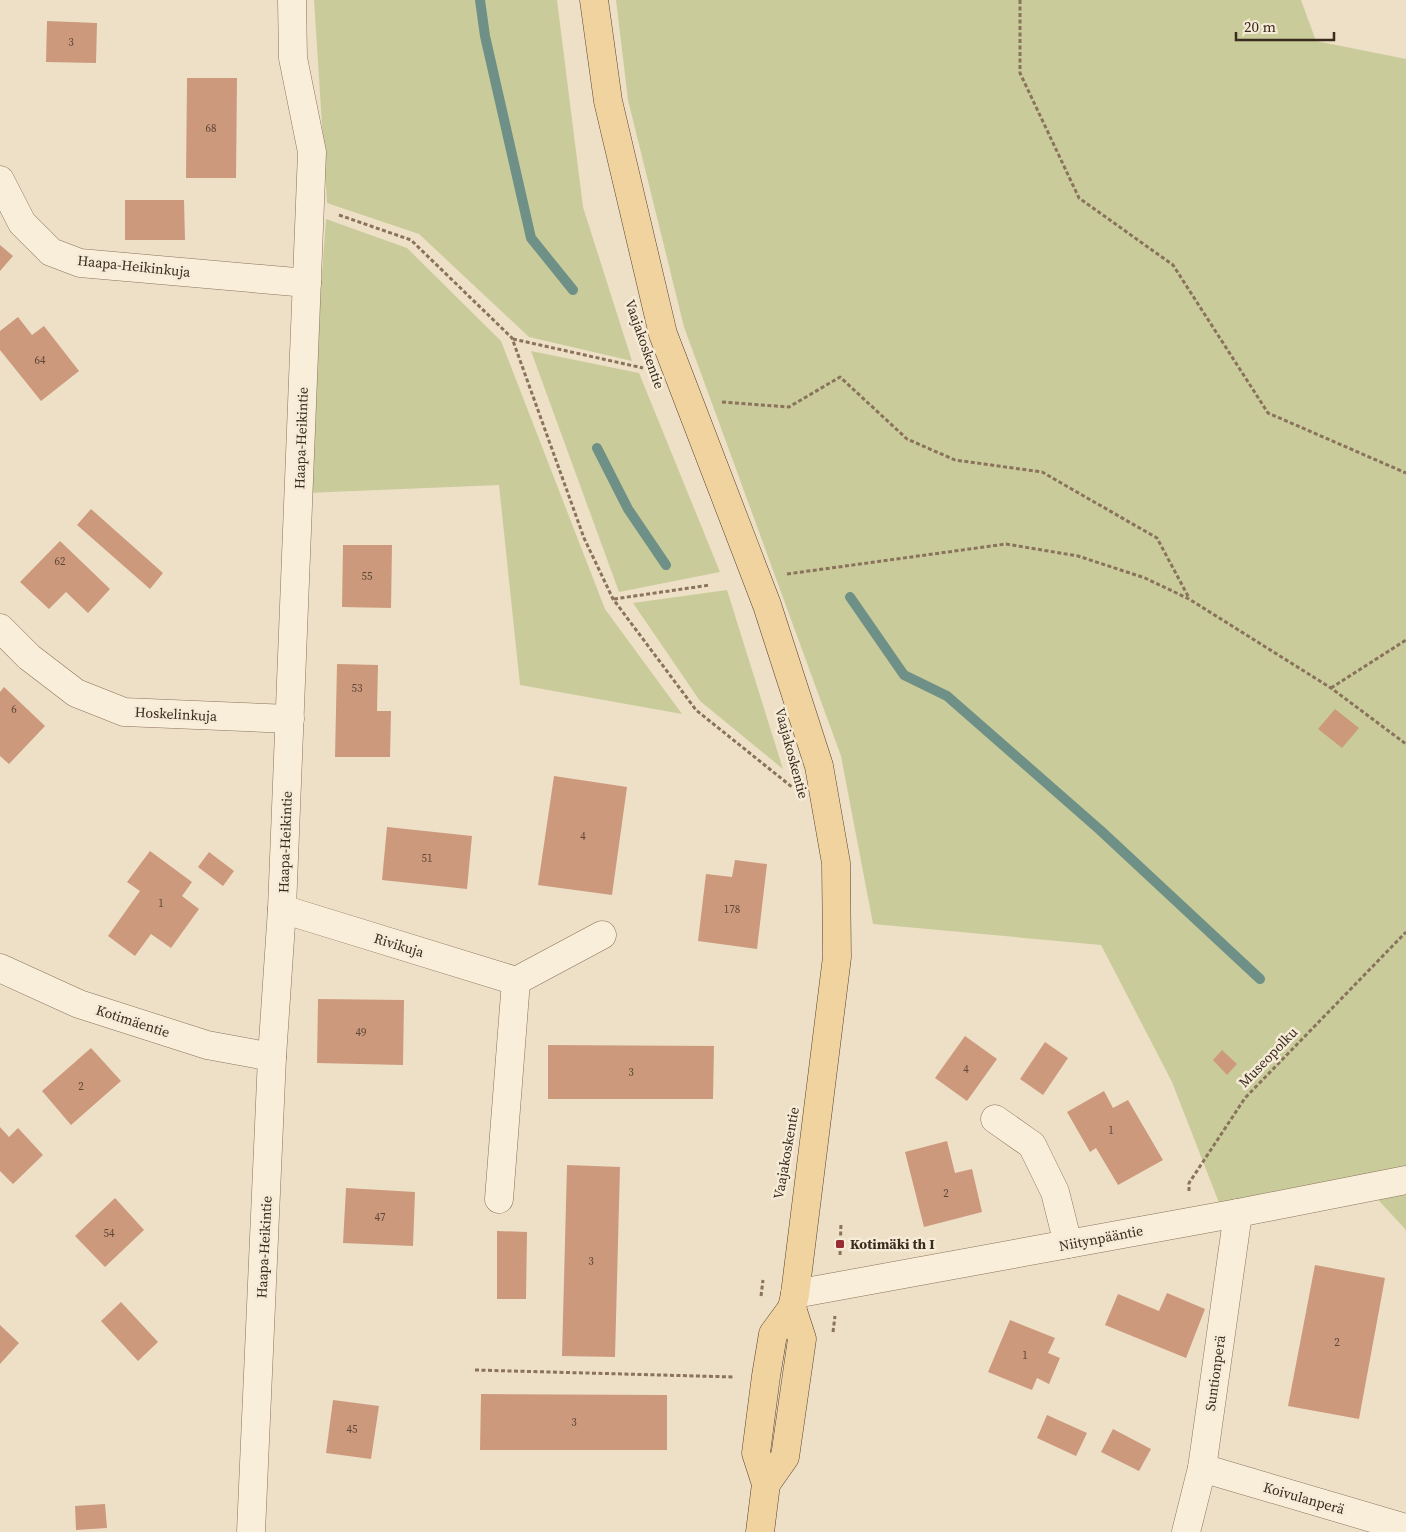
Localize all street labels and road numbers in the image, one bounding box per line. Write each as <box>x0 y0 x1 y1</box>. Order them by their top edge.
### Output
street label: Haapa-Heikinkuja <box>77 250 192 282</box>
street label: Vaajakoskentie <box>620 297 670 391</box>
street label: Haapa-Heikintie <box>289 386 313 490</box>
street label: Hoskelinkuja <box>134 702 219 726</box>
street label: Vaajakoskentie <box>770 705 814 801</box>
street label: Haapa-Heikintie <box>273 790 297 894</box>
street label: Rivikuja <box>372 928 427 962</box>
street label: Kotimäentie <box>94 1000 172 1042</box>
street label: Museopolku <box>1234 1022 1302 1092</box>
street label: Vaajakoskentie <box>768 1105 804 1201</box>
street label: Haapa-Heikintie <box>251 1195 277 1299</box>
street label: Niitynpääntie <box>1057 1220 1145 1256</box>
street label: Suntionperä <box>1200 1333 1230 1412</box>
street label: Koivulanperä <box>1261 1477 1348 1519</box>

